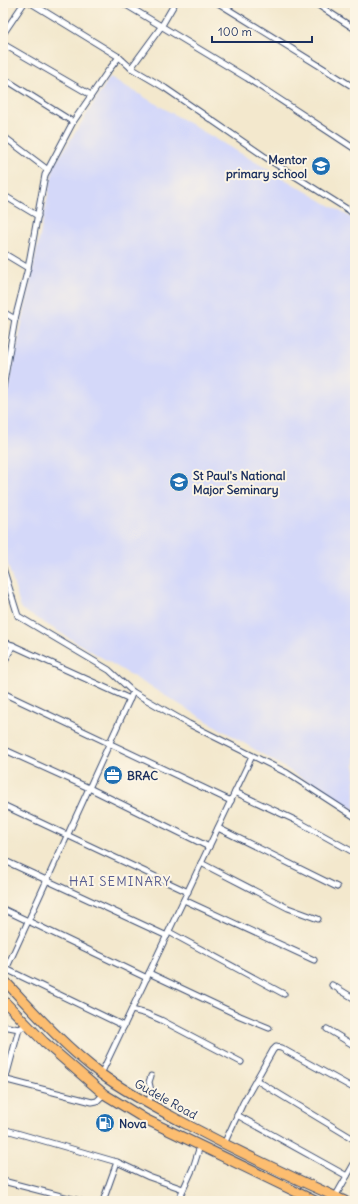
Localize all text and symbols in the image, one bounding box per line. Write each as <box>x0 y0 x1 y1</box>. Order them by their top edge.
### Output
scale bar <box>212 18 312 44</box>
text: 100 m <box>218 24 252 39</box>
place label: Mentor primary school <box>226 152 307 182</box>
school or university icon: Mentor primary school <box>310 155 332 177</box>
place label: St Paul's National Major Seminary <box>193 468 286 498</box>
school or university icon: St Paul's National Major Seminary <box>168 471 190 493</box>
office icon: BRAC <box>102 764 124 786</box>
place label: BRAC <box>127 768 158 783</box>
district label: HAI SEMINARY <box>69 873 171 890</box>
street label: Gudele Road <box>132 1076 200 1122</box>
fuel station icon: Nova <box>94 1112 116 1134</box>
place label: Nova <box>119 1116 147 1131</box>

